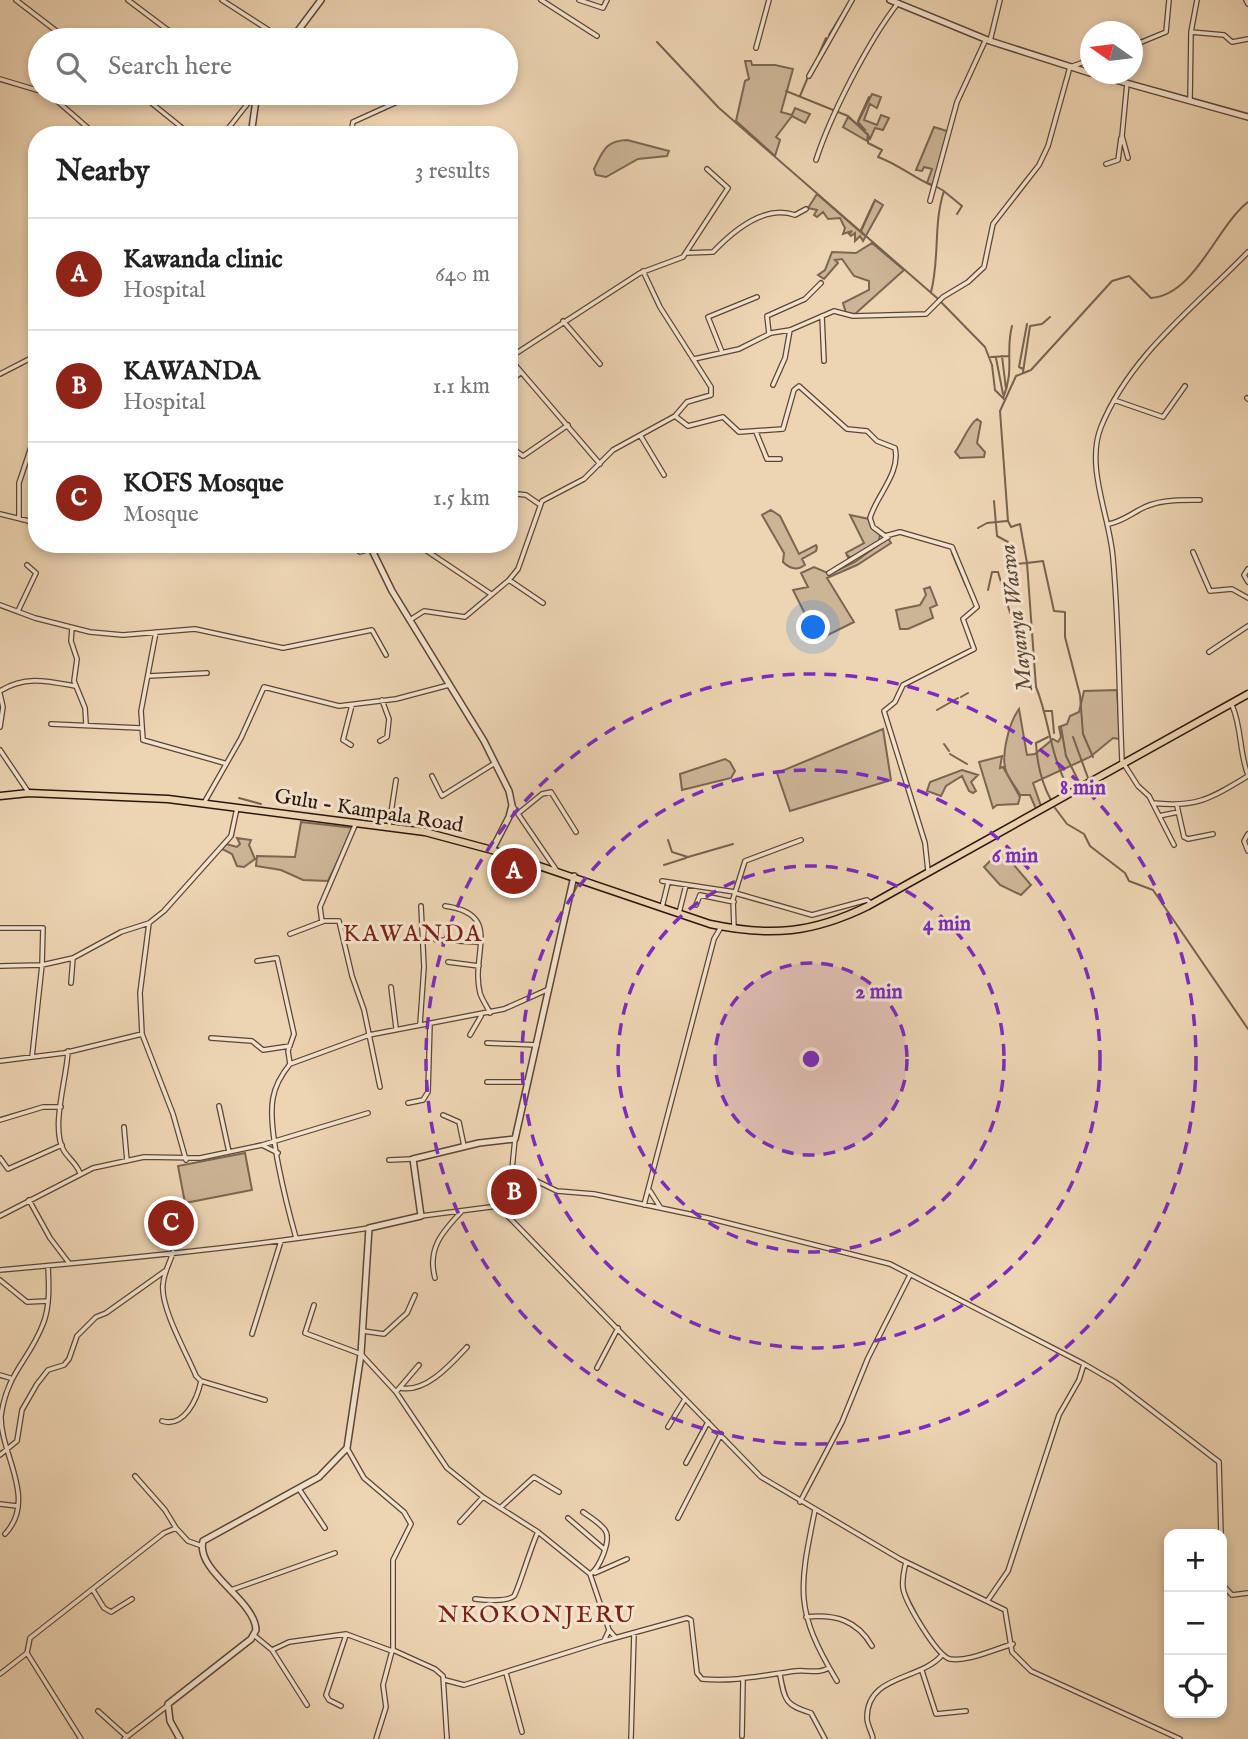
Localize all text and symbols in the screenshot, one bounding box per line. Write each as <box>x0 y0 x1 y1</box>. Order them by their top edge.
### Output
north arrow <box>1080 21 1143 84</box>
search box <box>28 28 518 105</box>
icon: search <box>52 48 90 86</box>
text: Search here <box>108 50 232 83</box>
text: Nearby <box>56 153 149 191</box>
text: 3 results <box>415 157 490 186</box>
text: Kawanda clinic <box>123 243 283 276</box>
text: A <box>71 260 87 289</box>
text: 640 m <box>435 260 490 289</box>
text: Hospital <box>123 276 205 305</box>
text: KAWANDA <box>123 355 260 388</box>
text: B <box>71 372 87 401</box>
text: 1.1 km <box>433 372 490 401</box>
text: Hospital <box>123 388 205 417</box>
text: KOFS Mosque <box>123 467 284 500</box>
text: C <box>71 484 87 513</box>
text: 1.5 km <box>433 484 490 513</box>
text: Mosque <box>123 500 199 529</box>
water label: Mayanya Waswa <box>993 542 1040 693</box>
your location <box>796 610 830 644</box>
text: 8 min <box>1060 775 1106 802</box>
street label: Gulu - Kampala Road <box>272 783 466 840</box>
text: 6 min <box>992 843 1038 870</box>
pin: A <box>491 845 537 897</box>
text: 4 min <box>923 911 971 938</box>
district label: KAWANDA <box>343 919 483 950</box>
text: 2 min <box>855 979 903 1006</box>
centre of rings <box>799 1047 823 1071</box>
pin: B <box>491 1166 537 1218</box>
pin: C <box>148 1197 194 1249</box>
map controls <box>1164 1529 1227 1718</box>
button: + <box>1164 1529 1227 1592</box>
button: − <box>1164 1592 1227 1655</box>
district label: NKOKONJERU <box>438 1600 636 1631</box>
button: locate <box>1164 1655 1227 1718</box>

